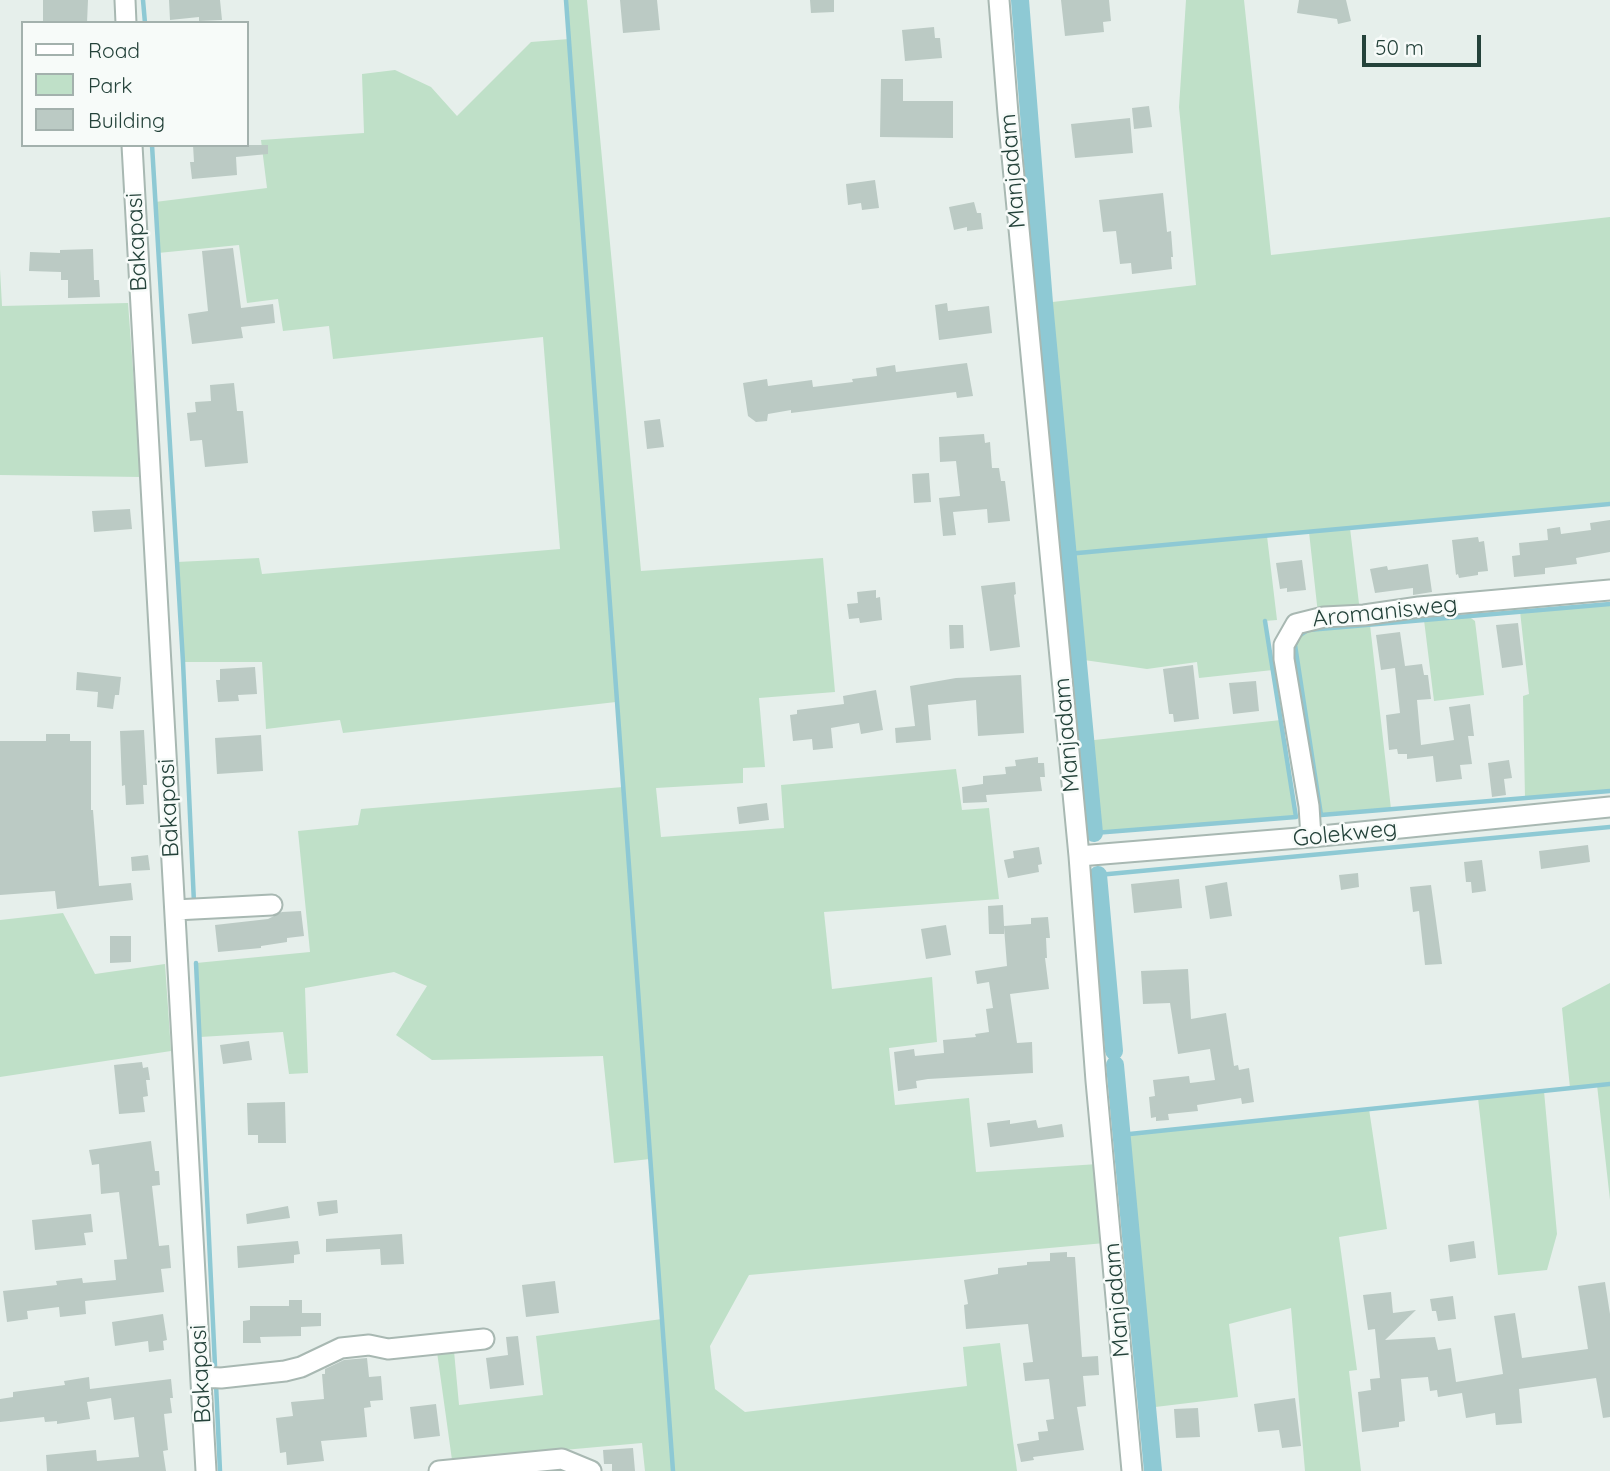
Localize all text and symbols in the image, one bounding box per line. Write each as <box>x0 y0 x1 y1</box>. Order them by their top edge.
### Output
legend <box>21 21 248 147</box>
scale bar <box>1365 21 1484 65</box>
text: 50 m <box>1375 34 1424 60</box>
text: Road <box>88 37 140 63</box>
text: Park <box>88 72 132 98</box>
text: Building <box>88 107 165 133</box>
street label: Manjadam <box>994 112 1032 230</box>
street label: Bakapasi <box>121 192 153 292</box>
street label: Aromanisweg <box>1311 591 1459 633</box>
street label: Manjadam <box>1048 676 1086 794</box>
street label: Bakapasi <box>153 758 185 858</box>
street label: Golekweg <box>1291 815 1399 853</box>
street label: Manjadam <box>1098 1241 1136 1359</box>
street label: Bakapasi <box>185 1324 217 1424</box>

